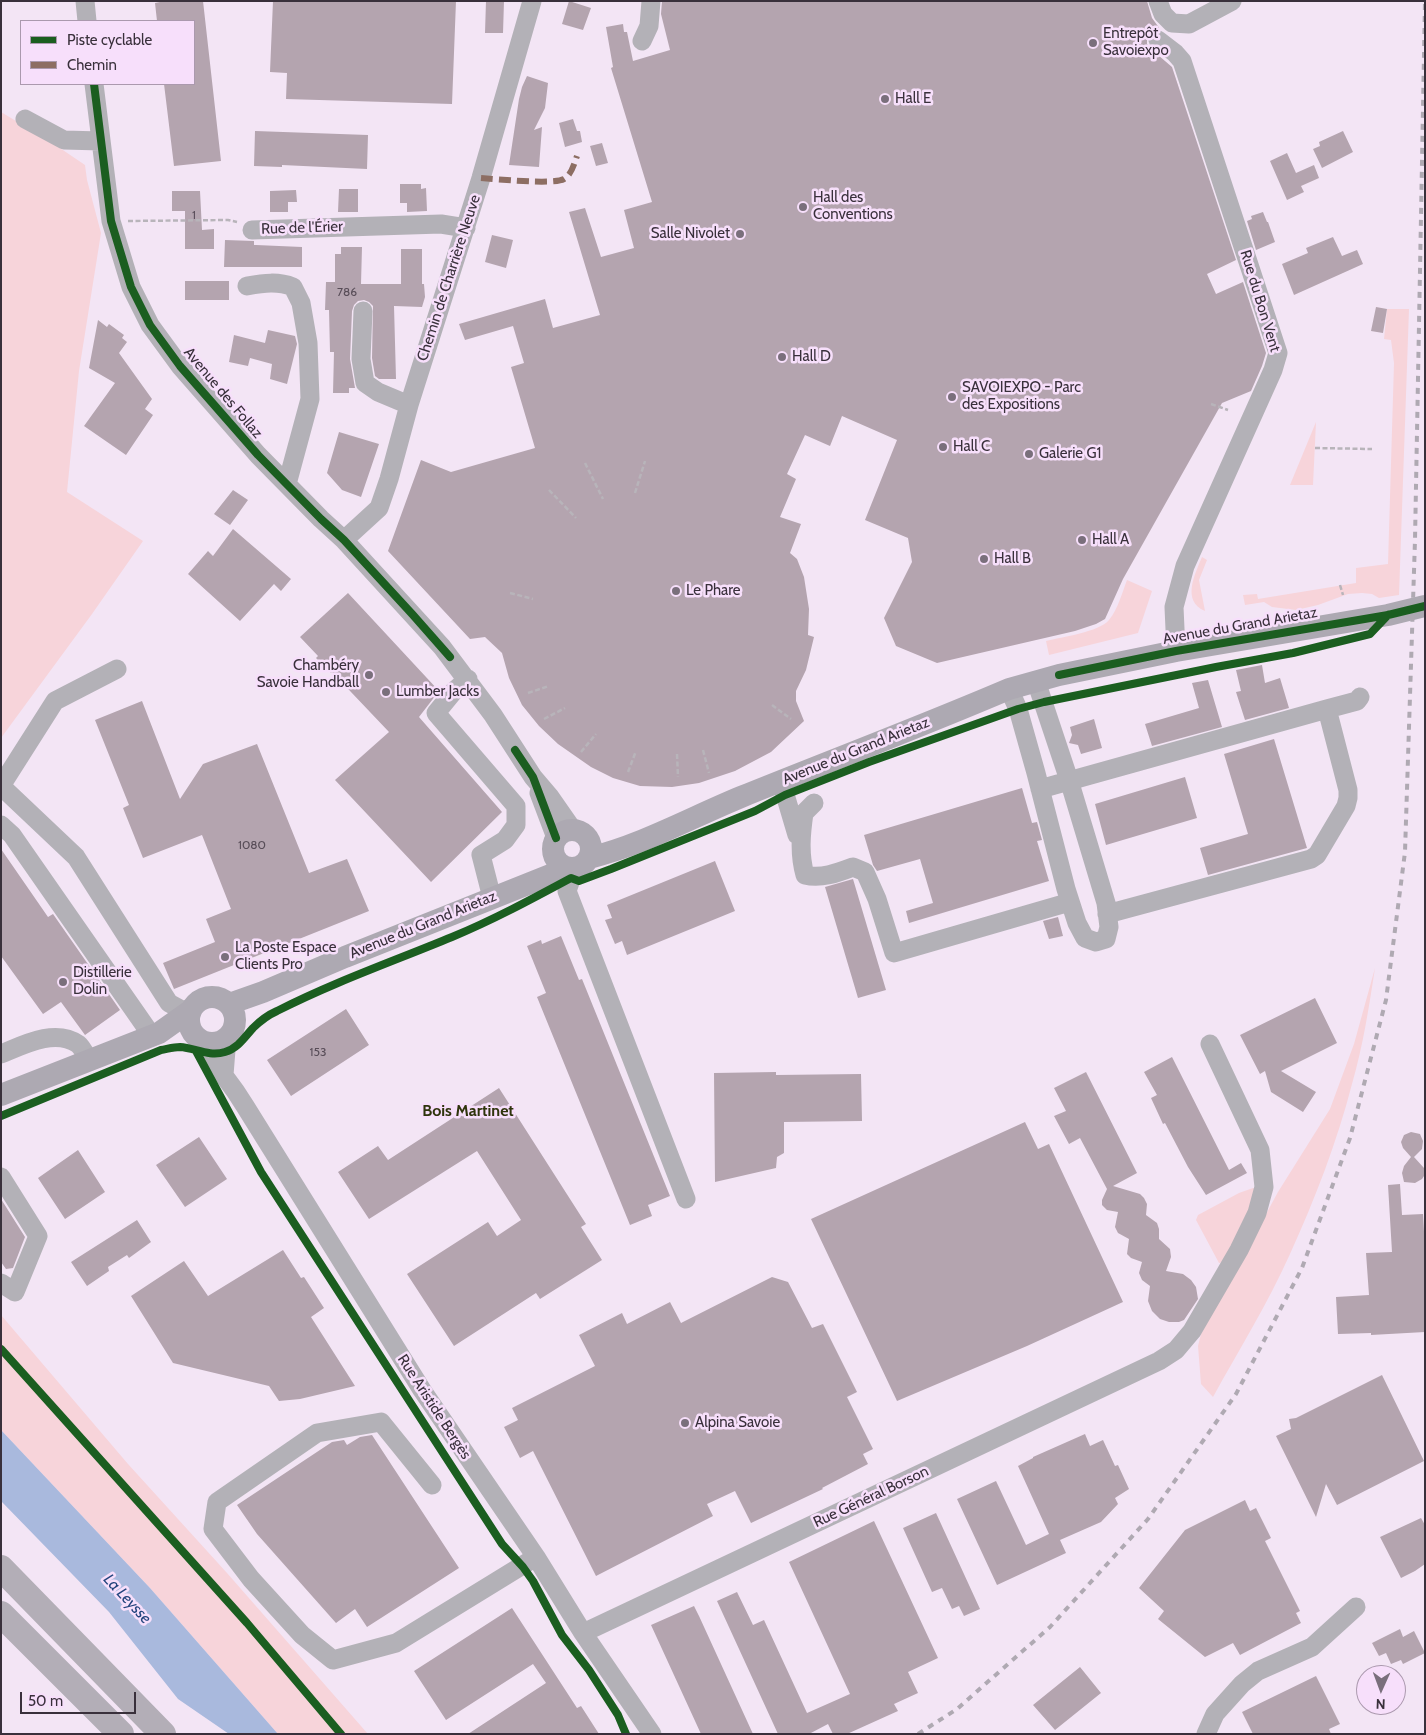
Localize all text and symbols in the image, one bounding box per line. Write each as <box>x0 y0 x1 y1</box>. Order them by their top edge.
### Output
legend <box>20 20 195 85</box>
place label: Entrepôt Savoiexpo <box>1103 25 1169 60</box>
text: Piste cyclable <box>67 31 152 49</box>
marker: Entrepôt Savoiexpo <box>1087 37 1099 49</box>
text: Chemin <box>67 56 117 74</box>
place label: Hall E <box>895 90 931 108</box>
marker: Hall E <box>879 93 891 105</box>
place label: Hall des Conventions <box>813 189 893 224</box>
street label: Chemin de Charrière Neuve <box>414 193 484 363</box>
marker: Hall des Conventions <box>797 201 809 213</box>
house number: 1 <box>192 208 196 222</box>
street label: Rue de l'Érier <box>261 218 343 238</box>
place label: Salle Nivolet <box>651 225 730 243</box>
marker: Salle Nivolet <box>734 228 746 240</box>
street label: Rue du Bon Vent <box>1236 248 1284 354</box>
house number: 786 <box>337 285 357 299</box>
street label: Avenue des Follaz <box>180 344 266 442</box>
place label: Hall D <box>792 348 831 366</box>
marker: Hall D <box>776 351 788 363</box>
place label: SAVOIEXPO - Parc des Expositions <box>962 379 1081 414</box>
marker: SAVOIEXPO - Parc des Expositions <box>946 391 958 403</box>
place label: Hall C <box>953 438 990 456</box>
marker: Hall C <box>937 441 949 453</box>
place label: Galerie G1 <box>1039 445 1101 463</box>
marker: Galerie G1 <box>1023 448 1035 460</box>
place label: Hall A <box>1092 531 1129 549</box>
marker: Hall A <box>1076 534 1088 546</box>
place label: Hall B <box>994 550 1031 568</box>
marker: Hall B <box>978 553 990 565</box>
place label: Le Phare <box>686 582 740 600</box>
marker: Le Phare <box>670 585 682 597</box>
street label: Avenue du Grand Arietaz <box>1161 604 1319 648</box>
place label: Chambéry Savoie Handball <box>257 657 359 692</box>
marker: Chambéry Savoie Handball <box>363 669 375 681</box>
place label: Lumber Jacks <box>396 683 479 701</box>
marker: Lumber Jacks <box>380 686 392 698</box>
street label: Avenue du Grand Arietaz <box>780 713 932 789</box>
house number: 1080 <box>238 838 266 852</box>
street label: Avenue du Grand Arietaz <box>347 887 499 963</box>
place label: La Poste Espace Clients Pro <box>235 939 336 974</box>
marker: La Poste Espace Clients Pro <box>219 951 231 963</box>
place label: Distillerie Dolin <box>73 964 132 999</box>
marker: Distillerie Dolin <box>57 976 69 988</box>
house number: 153 <box>310 1045 326 1059</box>
district label: Bois Martinet <box>422 1101 514 1121</box>
street label: Rue Aristide Bergès <box>393 1351 475 1463</box>
place label: Alpina Savoie <box>695 1414 780 1432</box>
marker: Alpina Savoie <box>679 1417 691 1429</box>
street label: Rue Général Borson <box>811 1462 931 1532</box>
water label: La Leysse <box>99 1570 155 1628</box>
north arrow <box>1356 1665 1406 1715</box>
scale bar <box>22 1682 139 1714</box>
text: 50 m <box>28 1692 63 1710</box>
text: N <box>1375 1695 1386 1713</box>

